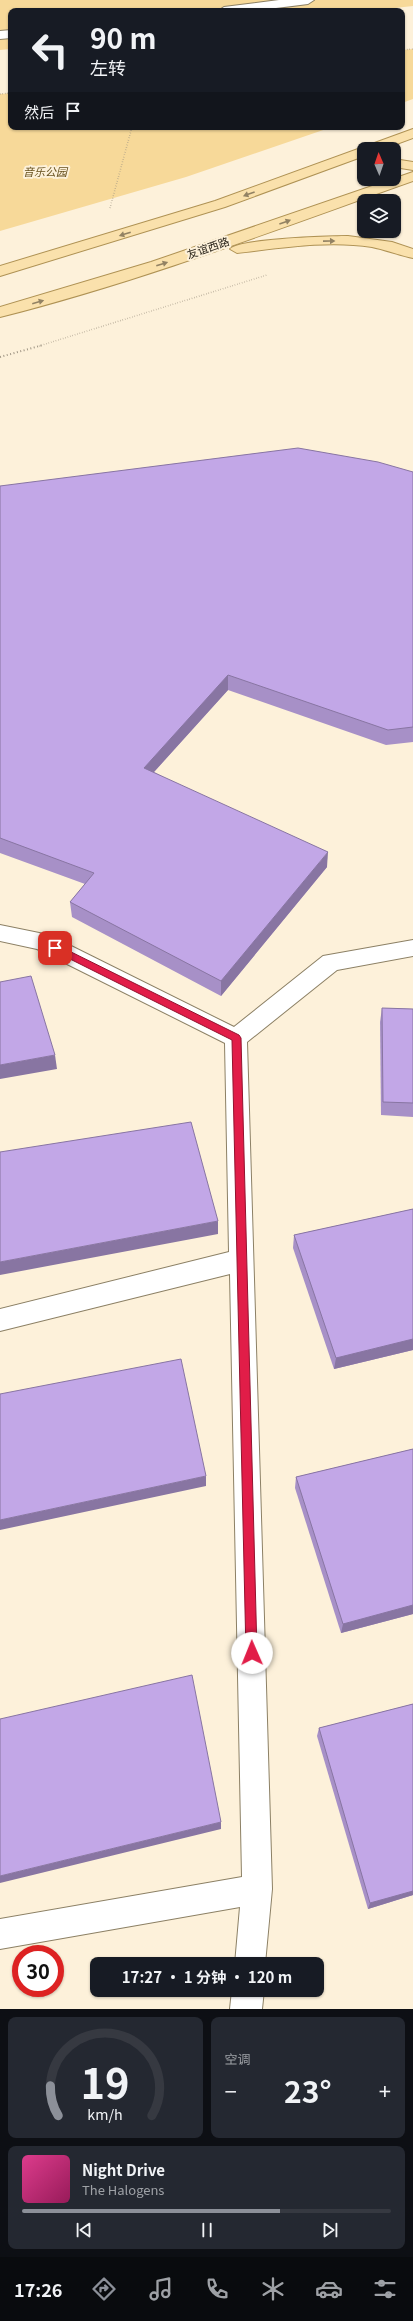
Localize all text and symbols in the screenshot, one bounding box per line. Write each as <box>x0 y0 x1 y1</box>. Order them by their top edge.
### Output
text: 90 m <box>90 17 156 57</box>
icon: left <box>24 24 76 76</box>
text: 左转 <box>90 54 126 80</box>
icon: arrive <box>62 100 84 122</box>
text: 然后 <box>24 101 54 122</box>
north arrow <box>357 142 401 186</box>
map controls <box>357 142 401 238</box>
park label: 音乐公园 <box>23 163 69 179</box>
one-way arrow <box>242 191 254 197</box>
button: layers <box>357 194 401 238</box>
one-way arrow <box>279 219 291 225</box>
one-way arrow <box>119 231 131 237</box>
street label: 友谊西路 <box>184 232 231 262</box>
one-way arrow <box>323 238 336 244</box>
one-way arrow <box>156 261 168 267</box>
one-way arrow <box>32 299 44 305</box>
pin <box>38 931 72 965</box>
icon: arrive <box>44 937 66 959</box>
position arrow <box>231 1632 273 1674</box>
speed limit sign: 30 <box>12 1945 64 1997</box>
text: 17:27 · 1 分钟 · 120 m <box>122 1966 292 1987</box>
text: 空调 <box>225 2049 251 2068</box>
text: 19 <box>81 2050 130 2110</box>
text: 23° <box>284 2068 332 2112</box>
text: − <box>225 2074 237 2106</box>
text: + <box>379 2074 391 2106</box>
text: km/h <box>88 2102 123 2123</box>
text: Night Drive <box>82 2159 165 2180</box>
text: The Halogens <box>82 2180 164 2199</box>
icon: previous <box>73 2219 95 2241</box>
icon: pause <box>196 2219 218 2241</box>
icon: next <box>319 2219 341 2241</box>
icon: directions <box>90 2275 118 2303</box>
icon: music <box>147 2275 175 2303</box>
icon: phone <box>203 2275 231 2303</box>
icon: climate <box>259 2275 287 2303</box>
icon: car <box>315 2275 343 2303</box>
icon: filters <box>371 2275 399 2303</box>
text: 17:26 <box>14 2276 62 2302</box>

